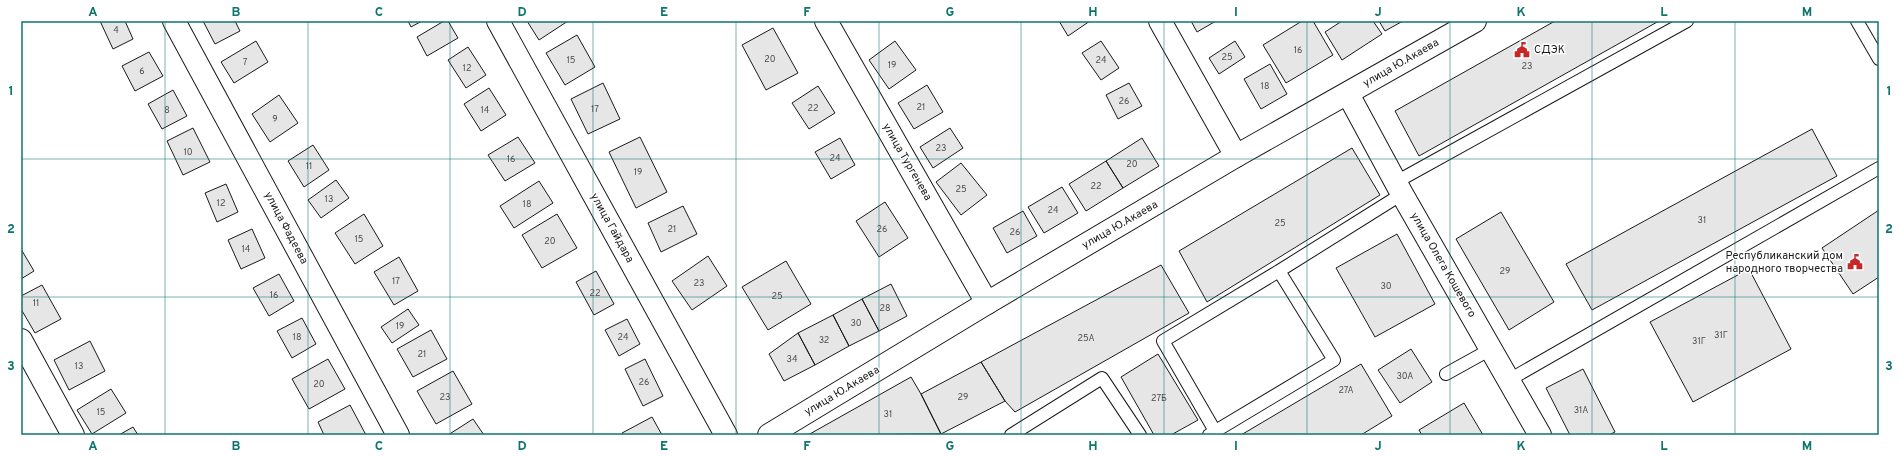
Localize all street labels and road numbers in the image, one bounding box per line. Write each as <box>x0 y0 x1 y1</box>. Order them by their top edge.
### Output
street label: улица Ю.Акаева <box>1361 35 1442 90</box>
street label: улица Тургенева <box>879 121 935 203</box>
street label: улица Фадеева <box>261 189 311 267</box>
street label: улица Гайдара <box>587 191 637 265</box>
street label: улица Ю.Акаева <box>1080 197 1161 252</box>
street label: улица Олега Кошевого <box>1407 210 1479 320</box>
street label: улица Ю.Акаева <box>802 363 882 419</box>

